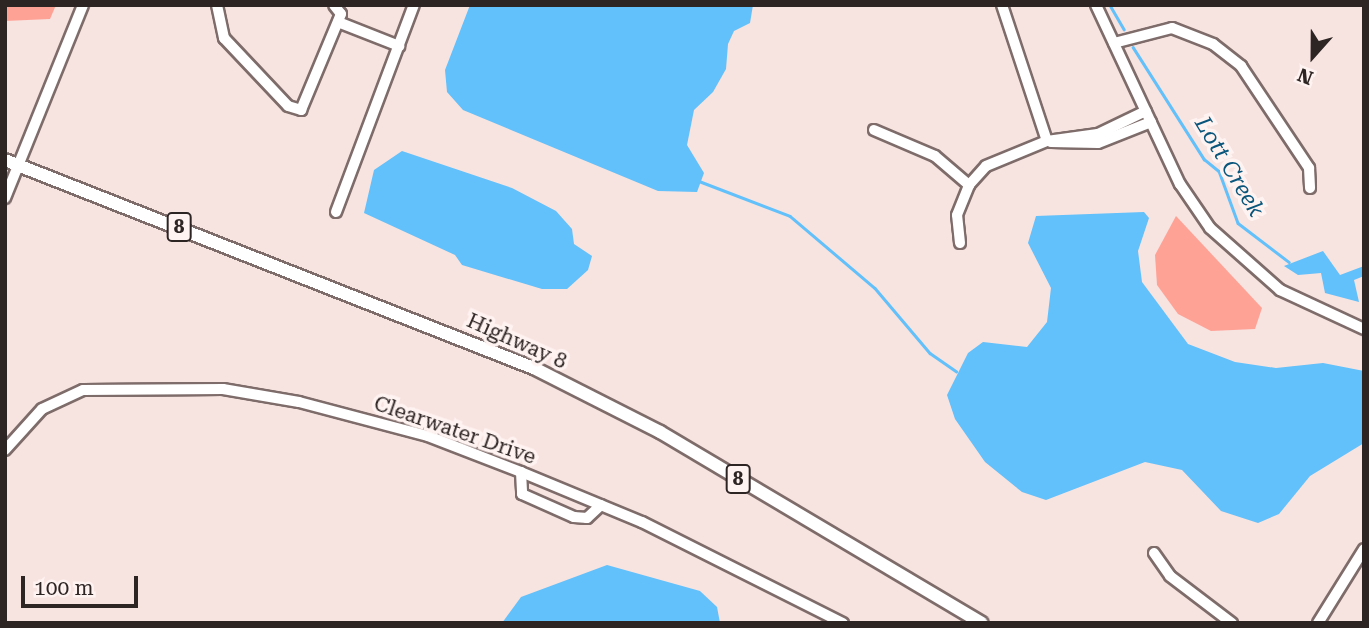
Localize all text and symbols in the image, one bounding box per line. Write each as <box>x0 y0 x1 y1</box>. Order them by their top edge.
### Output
north arrow <box>1278 21 1348 91</box>
text: N <box>1294 63 1316 89</box>
water label: Lott Creek <box>1188 112 1270 222</box>
road number: 8 <box>165 212 193 243</box>
street label: Highway 8 <box>463 308 571 374</box>
street label: Clearwater Drive <box>371 390 539 470</box>
road number: 8 <box>724 464 752 494</box>
scale bar <box>24 562 142 606</box>
text: 100 m <box>34 576 94 600</box>

